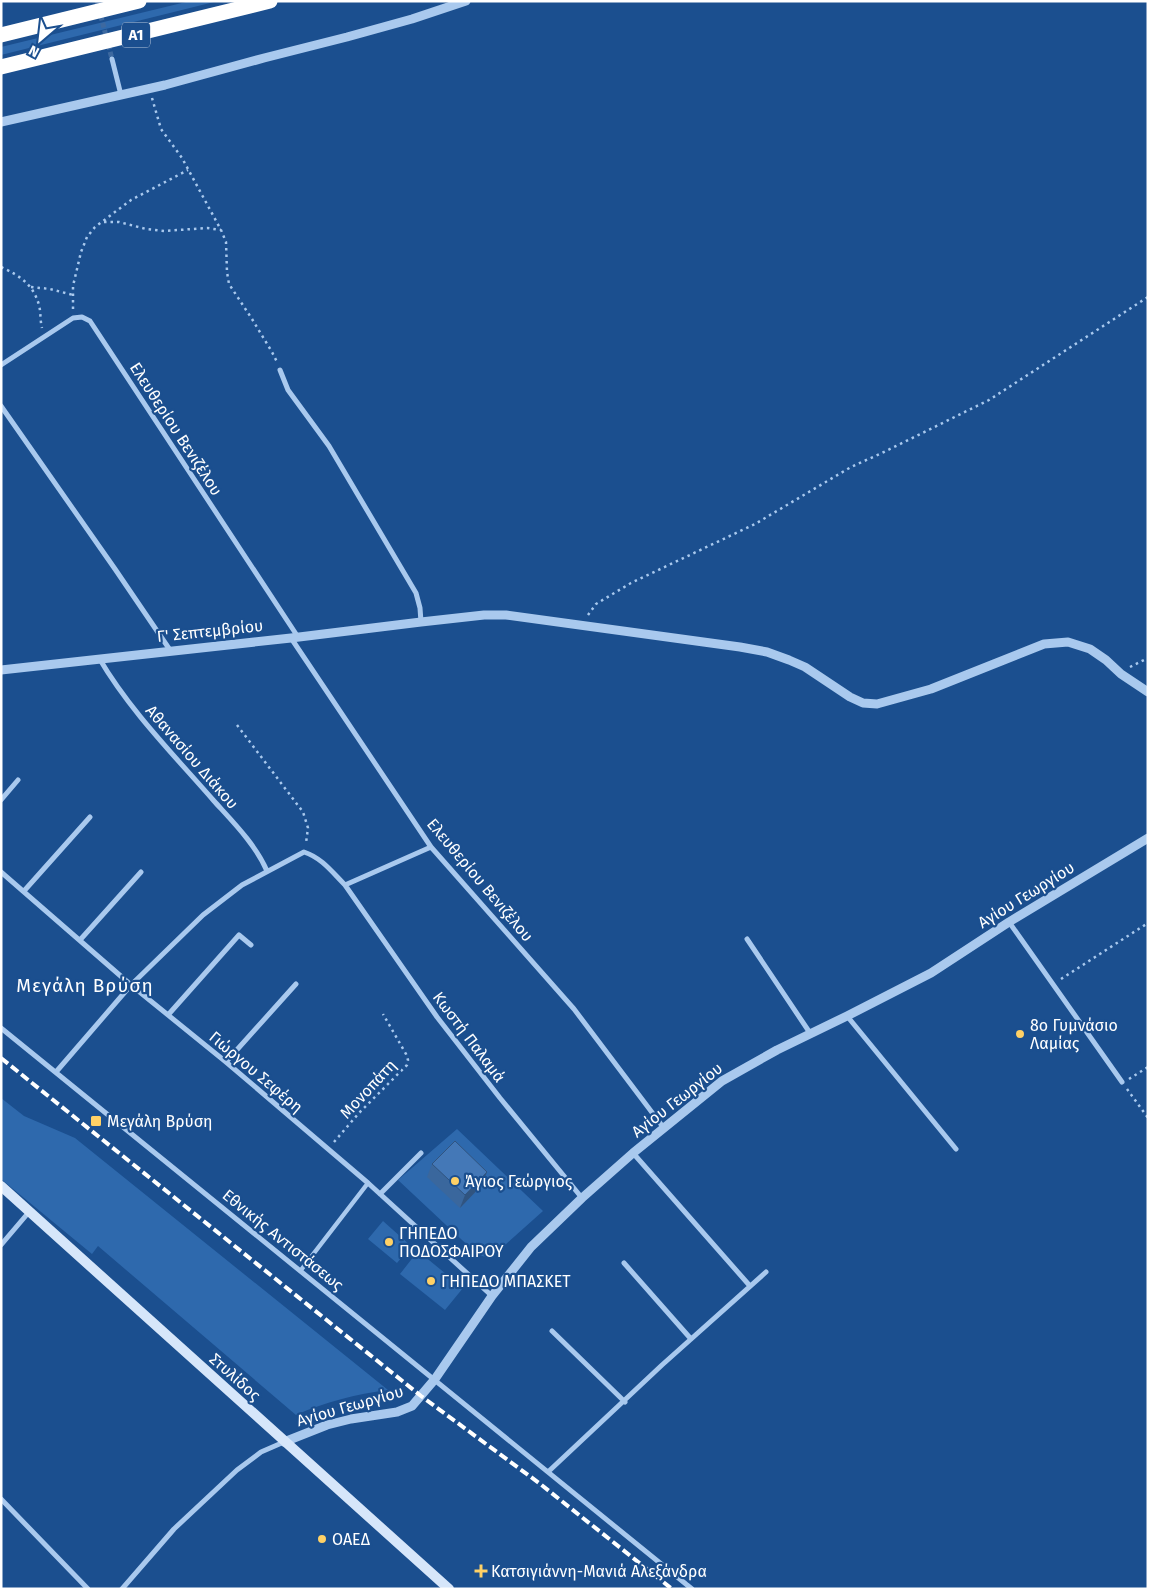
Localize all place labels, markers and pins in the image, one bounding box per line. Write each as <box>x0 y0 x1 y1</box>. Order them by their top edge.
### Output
place label: 8ο Γυμνάσιο Λαμίας <box>1030 1016 1118 1053</box>
marker: 8ο Γυμνάσιο Λαμίας <box>1014 1028 1026 1040</box>
place label: Μεγάλη Βρύση <box>107 1112 213 1131</box>
marker: Μεγάλη Βρύση <box>89 1114 103 1128</box>
place label: Άγιος Γεώργιος <box>465 1172 573 1191</box>
marker: Άγιος Γεώργιος <box>449 1175 461 1187</box>
place label: ΓΗΠΕΔΟ ΠΟΔΟΣΦΑΙΡΟΥ <box>399 1224 504 1261</box>
marker: ΓΗΠΕΔΟ ΠΟΔΟΣΦΑΙΡΟΥ <box>383 1236 395 1248</box>
place label: ΓΗΠΕΔΟ ΜΠΑΣΚΕΤ <box>441 1272 571 1291</box>
marker: ΓΗΠΕΔΟ ΜΠΑΣΚΕΤ <box>425 1275 437 1287</box>
place label: ΟΑΕΔ <box>332 1530 371 1549</box>
marker: ΟΑΕΔ <box>316 1533 328 1545</box>
place label: Κατσιγιάννη-Μανιά Αλεξάνδρα <box>491 1562 707 1581</box>
marker: Κατσιγιάννη-Μανιά Αλεξάνδρα <box>475 1565 487 1577</box>

